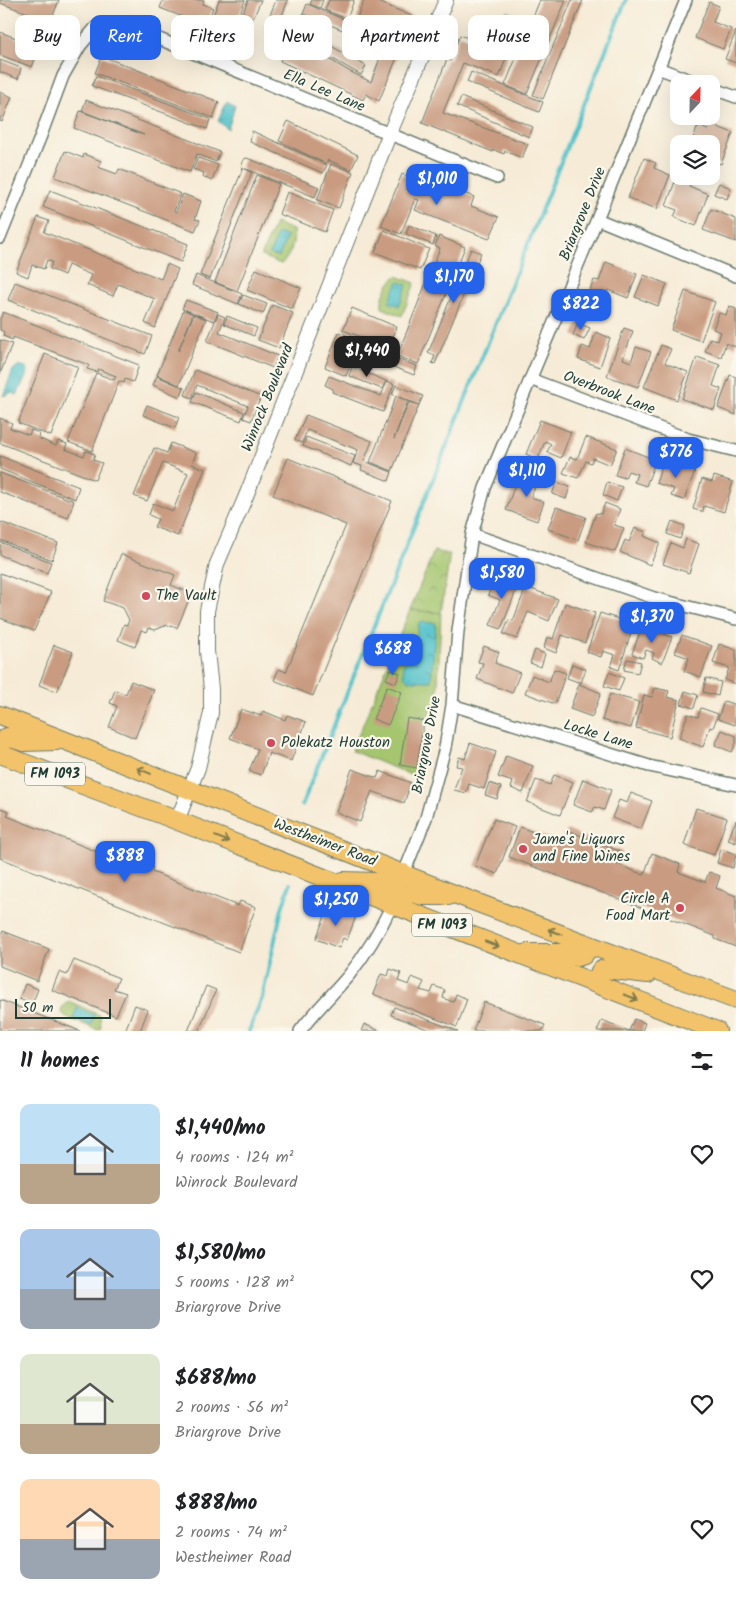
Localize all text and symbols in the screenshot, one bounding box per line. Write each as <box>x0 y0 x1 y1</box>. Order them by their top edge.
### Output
chip: Buy <box>15 15 80 60</box>
chip: Rent <box>90 15 161 60</box>
chip: Filters <box>171 15 254 60</box>
chip: New <box>264 15 332 60</box>
chip: Apartment <box>342 15 458 60</box>
chip: House <box>468 15 549 60</box>
street label: Ella Lee Lane <box>279 63 369 119</box>
north arrow <box>670 75 720 125</box>
map controls <box>670 75 720 185</box>
button: layers <box>670 135 720 185</box>
street label: Briargrove Drive <box>553 163 613 265</box>
pin: $1,010 <box>396 164 478 206</box>
text: $1,010 <box>417 167 457 192</box>
pin: $1,170 <box>413 262 495 304</box>
text: $1,170 <box>434 265 474 290</box>
pin: $822 <box>551 288 611 331</box>
text: $822 <box>562 292 600 317</box>
pin: $1,440 <box>326 336 408 378</box>
text: $1,440 <box>345 339 389 364</box>
street label: Winrock Boulevard <box>235 340 301 456</box>
street label: Overbrook Lane <box>560 364 659 422</box>
pin: $776 <box>646 436 706 479</box>
text: $776 <box>659 440 693 465</box>
pin: $1,110 <box>486 456 568 498</box>
text: $1,110 <box>509 459 545 484</box>
pin: $1,580 <box>461 558 543 600</box>
text: $1,580 <box>480 561 524 586</box>
place label: The Vault <box>156 584 217 608</box>
marker: The Vault <box>140 590 152 602</box>
pin: $1,370 <box>611 602 693 644</box>
text: $1,370 <box>630 605 674 630</box>
pin: $688 <box>363 634 423 676</box>
text: $688 <box>374 637 412 662</box>
street label: Briargrove Drive <box>406 694 448 796</box>
street label: Locke Lane <box>560 713 636 757</box>
place label: Polekatz Houston <box>281 731 390 755</box>
marker: Polekatz Houston <box>265 737 277 749</box>
road number: FM 1093 <box>25 762 85 786</box>
one-way arrow <box>137 766 152 775</box>
street label: Westheimer Road <box>270 812 381 874</box>
place label: Jame's Liquors and Fine Wines <box>533 828 631 869</box>
one-way arrow <box>214 834 229 844</box>
pin: $888 <box>95 840 155 883</box>
marker: Jame's Liquors and Fine Wines <box>517 843 529 855</box>
text: $888 <box>106 844 144 869</box>
pin: $1,250 <box>295 884 377 927</box>
place label: Circle A Food Mart <box>605 887 670 928</box>
text: $1,250 <box>314 888 358 913</box>
marker: Circle A Food Mart <box>674 902 686 914</box>
road number: FM 1093 <box>412 914 472 936</box>
one-way arrow <box>548 927 563 936</box>
one-way arrow <box>484 940 499 949</box>
one-way arrow <box>623 993 638 1002</box>
scale bar <box>15 996 111 1019</box>
text: 50 m <box>22 997 53 1019</box>
text: 11 homes <box>20 1045 99 1078</box>
icon: filters <box>688 1047 716 1075</box>
text: $1,440/mo <box>175 1112 266 1145</box>
icon: home <box>60 1124 120 1184</box>
icon: heart <box>688 1140 716 1168</box>
text: 4 rooms · 124 m² <box>175 1145 293 1170</box>
text: Winrock Boulevard <box>175 1170 297 1195</box>
text: $1,580/mo <box>175 1237 266 1270</box>
icon: home <box>60 1249 120 1309</box>
icon: heart <box>688 1265 716 1293</box>
text: 5 rooms · 128 m² <box>175 1270 294 1295</box>
text: Briargrove Drive <box>175 1295 281 1320</box>
text: $688/mo <box>175 1362 256 1395</box>
icon: home <box>60 1374 120 1434</box>
icon: heart <box>688 1390 716 1418</box>
text: 2 rooms · 56 m² <box>175 1395 288 1420</box>
text: Briargrove Drive <box>175 1420 281 1445</box>
text: $888/mo <box>175 1487 257 1520</box>
icon: home <box>60 1499 120 1559</box>
icon: heart <box>688 1515 716 1543</box>
text: 2 rooms · 74 m² <box>175 1520 287 1545</box>
text: Westheimer Road <box>175 1545 291 1570</box>

